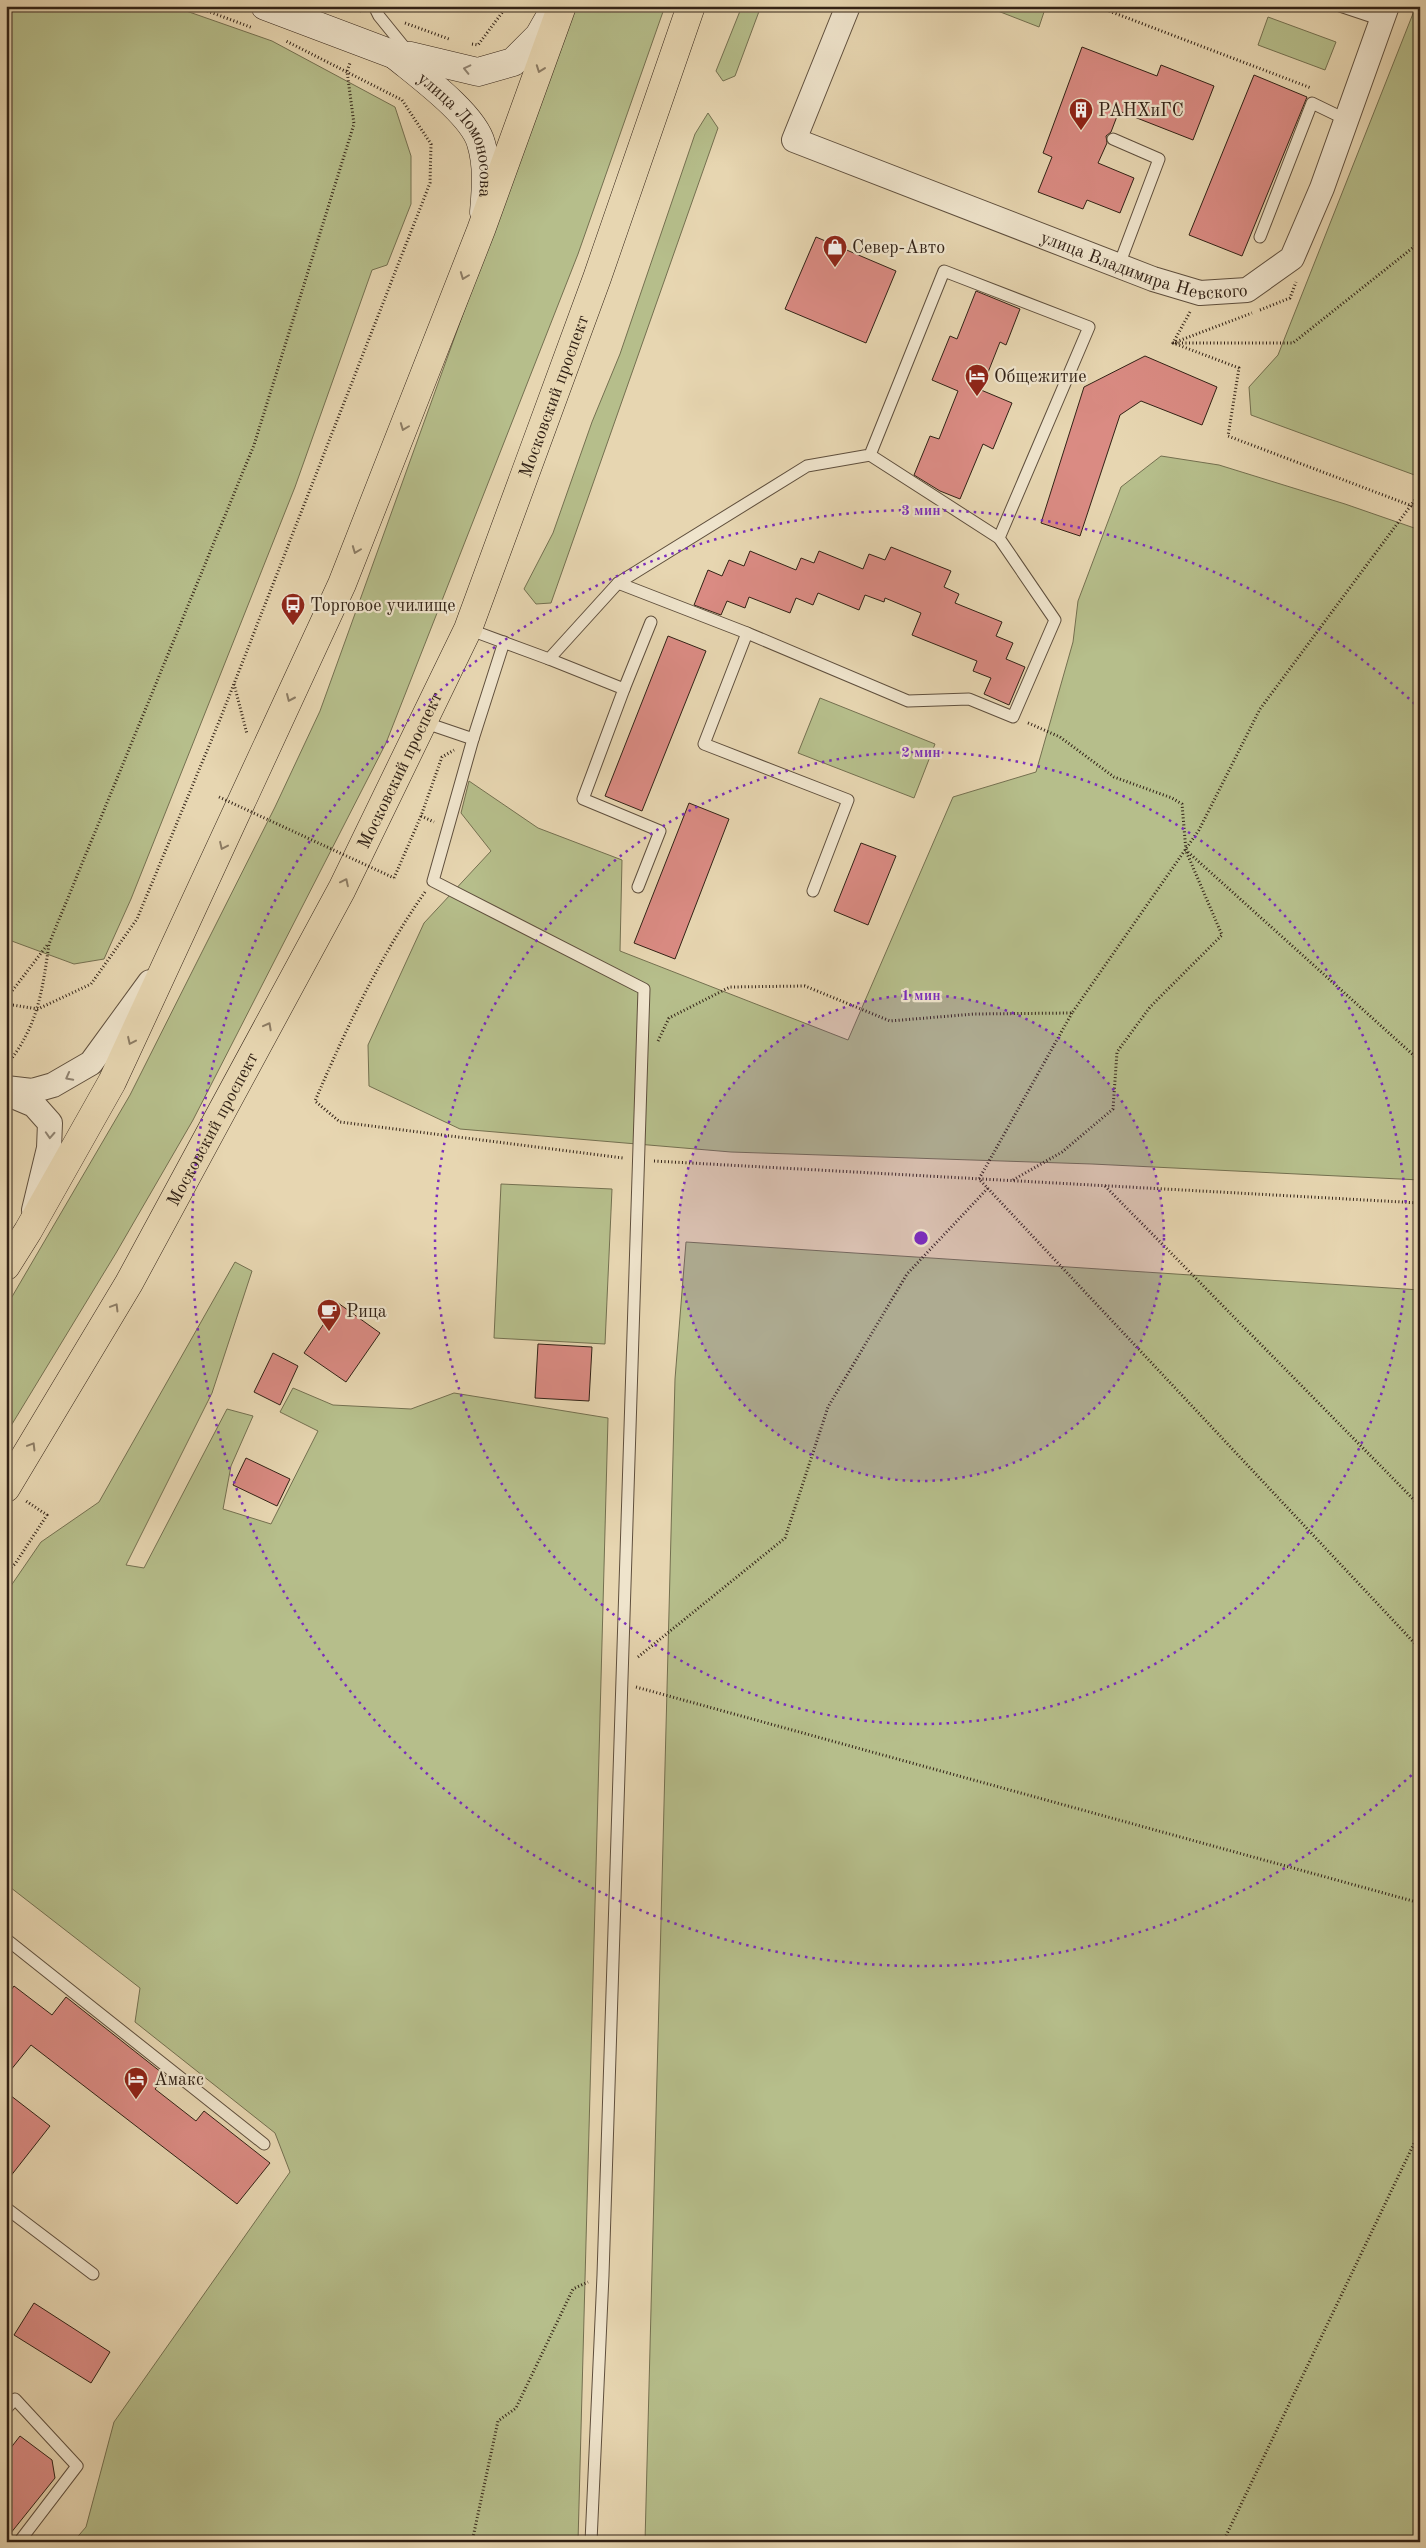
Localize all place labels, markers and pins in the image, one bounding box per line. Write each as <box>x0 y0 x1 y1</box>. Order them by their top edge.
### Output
building icon: РАНХиГС <box>1068 97 1094 131</box>
place label: РАНХиГС <box>1098 102 1184 120</box>
shop icon: Север-Авто <box>822 234 848 268</box>
place label: Север-Авто <box>852 239 945 257</box>
hotel icon: Общежитие <box>964 363 990 397</box>
place label: Общежитие <box>994 368 1087 386</box>
bus stop icon: Торговое училище <box>280 592 306 626</box>
place label: Торговое училище <box>310 597 456 615</box>
centre of rings <box>912 1229 930 1247</box>
cafe icon: Рица <box>316 1298 342 1332</box>
place label: Рица <box>346 1303 387 1321</box>
hotel icon: Амакс <box>123 2066 149 2100</box>
place label: Амакс <box>154 2071 204 2089</box>

